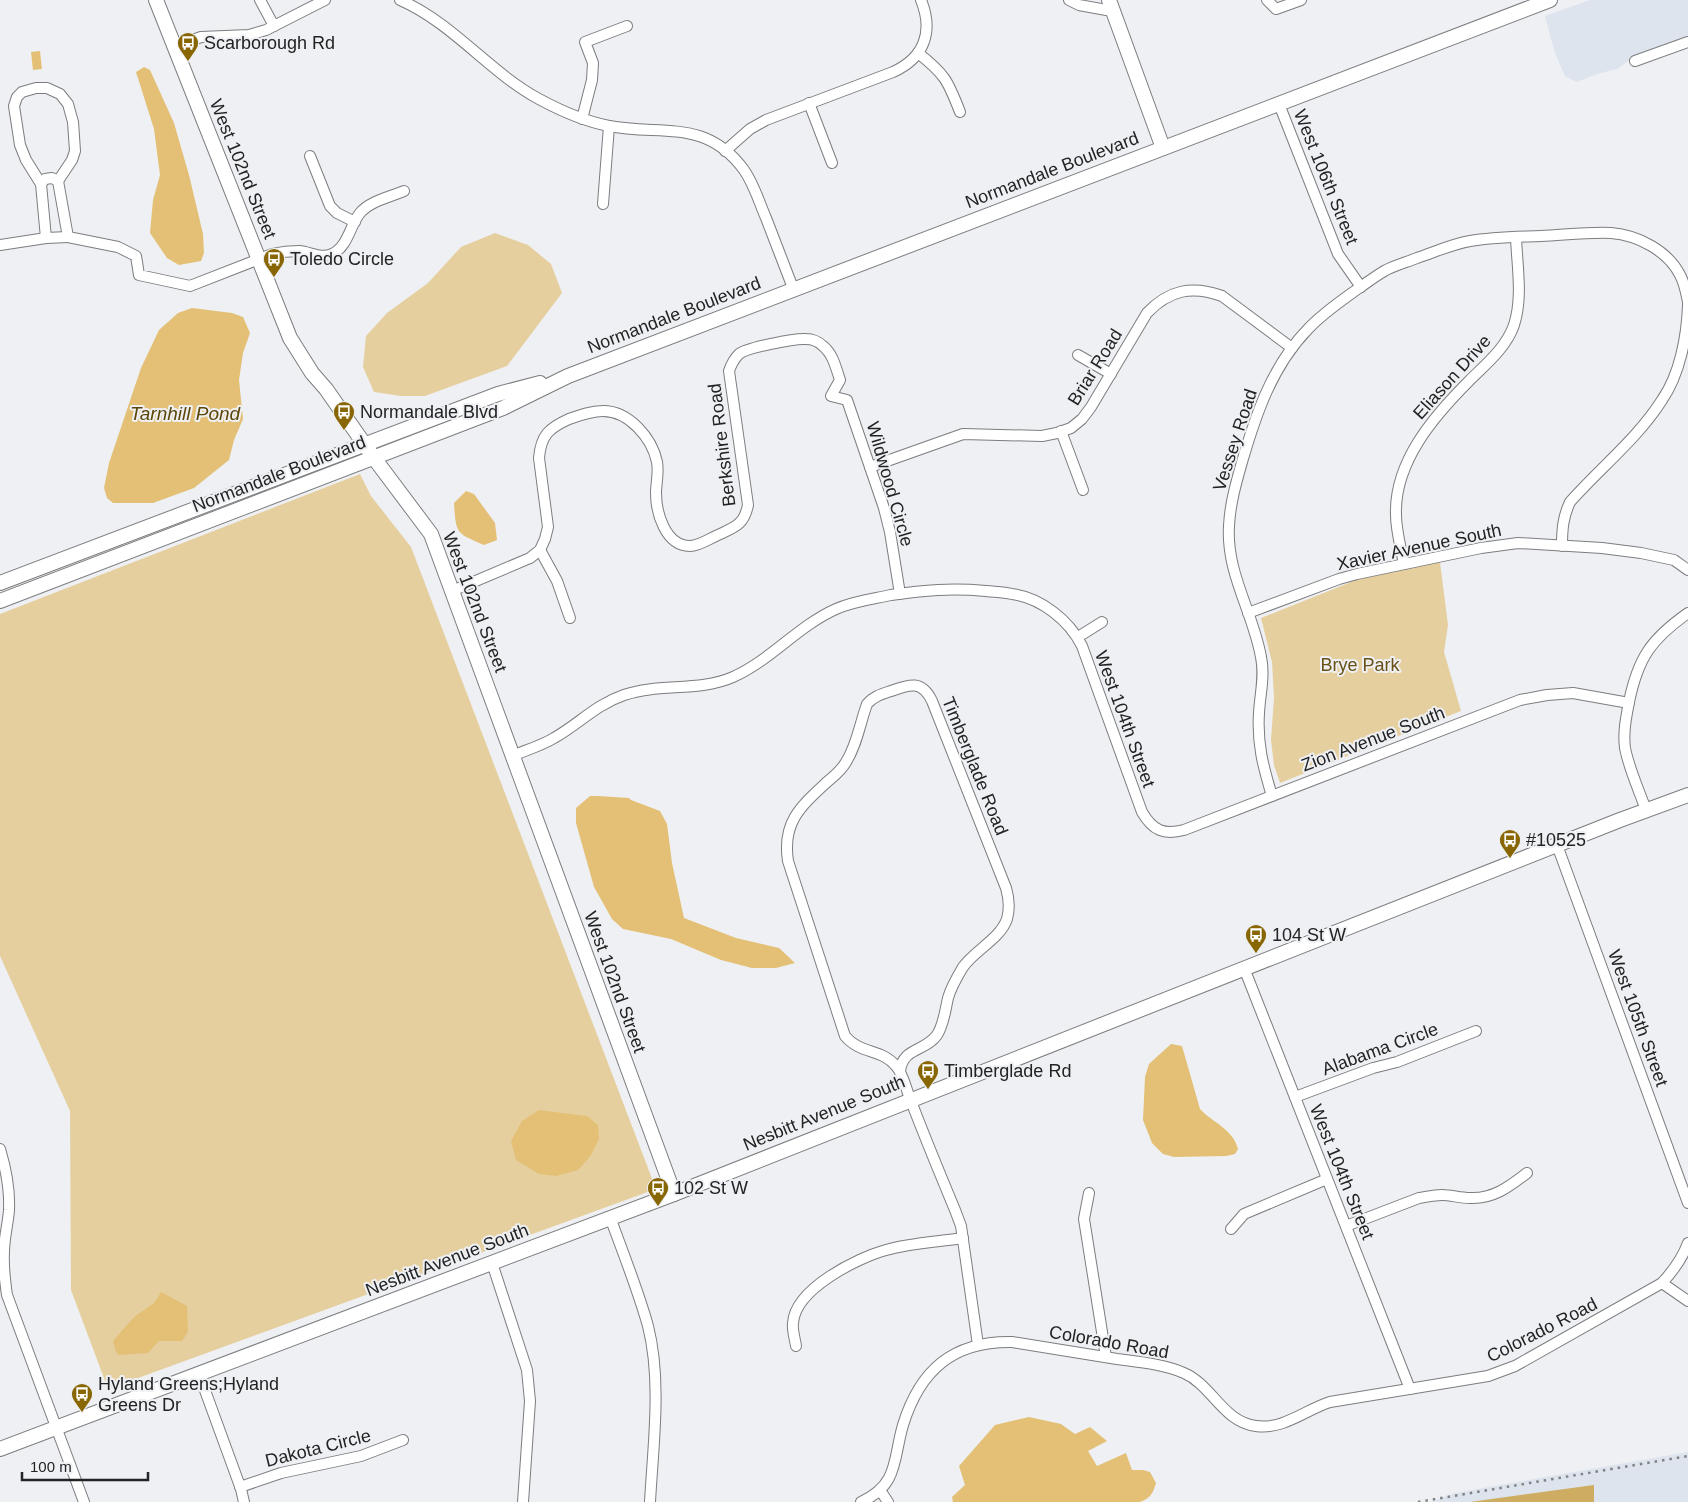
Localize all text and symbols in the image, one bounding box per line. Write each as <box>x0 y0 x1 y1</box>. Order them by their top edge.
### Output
bus stop icon: Scarborough Rd <box>176 31 200 62</box>
place label: Scarborough Rd <box>204 33 335 53</box>
street label: West 102nd Street <box>206 96 280 242</box>
street label: West 106th Street <box>1290 107 1362 247</box>
street label: Normandale Boulevard <box>962 128 1142 212</box>
bus stop icon: Toledo Circle <box>262 247 286 278</box>
place label: Toledo Circle <box>290 249 394 269</box>
street label: Normandale Boulevard <box>584 273 764 357</box>
street label: Briar Road <box>1064 325 1126 409</box>
street label: Eliason Drive <box>1409 331 1495 423</box>
street label: Berkshire Road <box>705 382 739 508</box>
street label: Vessey Road <box>1209 386 1261 494</box>
bus stop icon: Normandale Blvd <box>332 400 356 431</box>
place label: Normandale Blvd <box>360 402 498 422</box>
water label: Tarnhill Pond <box>130 403 242 424</box>
street label: Wildwood Circle <box>863 419 917 549</box>
street label: Normandale Boulevard <box>189 432 369 516</box>
street label: Xavier Avenue South <box>1335 520 1503 574</box>
street label: West 102nd Street <box>439 529 511 675</box>
street label: West 104th Street <box>1091 648 1159 790</box>
park label: Brye Park <box>1320 655 1401 675</box>
street label: Timberglade Road <box>938 694 1012 838</box>
street label: Zion Avenue South <box>1299 702 1447 776</box>
bus stop icon: #10525 <box>1498 828 1522 859</box>
place label: #10525 <box>1526 830 1586 850</box>
street label: West 102nd Street <box>580 909 650 1055</box>
bus stop icon: 104 St W <box>1244 923 1268 954</box>
place label: 104 St W <box>1272 925 1346 945</box>
street label: West 105th Street <box>1604 947 1672 1089</box>
street label: Alabama Circle <box>1319 1019 1441 1079</box>
bus stop icon: Timberglade Rd <box>916 1059 940 1090</box>
place label: Timberglade Rd <box>944 1061 1071 1081</box>
street label: Nesbitt Avenue South <box>740 1071 908 1155</box>
street label: West 104th Street <box>1306 1102 1378 1242</box>
bus stop icon: 102 St W <box>646 1176 670 1207</box>
place label: 102 St W <box>674 1178 748 1198</box>
street label: Nesbitt Avenue South <box>363 1220 531 1300</box>
street label: Colorado Road <box>1484 1294 1600 1366</box>
street label: Colorado Road <box>1048 1322 1170 1362</box>
place label: Hyland Greens;Hyland Greens Dr <box>98 1374 279 1415</box>
bus stop icon: Hyland Greens;Hyland Greens Dr <box>70 1382 94 1413</box>
street label: Dakota Circle <box>263 1425 373 1471</box>
scale bar <box>22 1450 149 1482</box>
text: 100 m <box>30 1458 72 1475</box>

